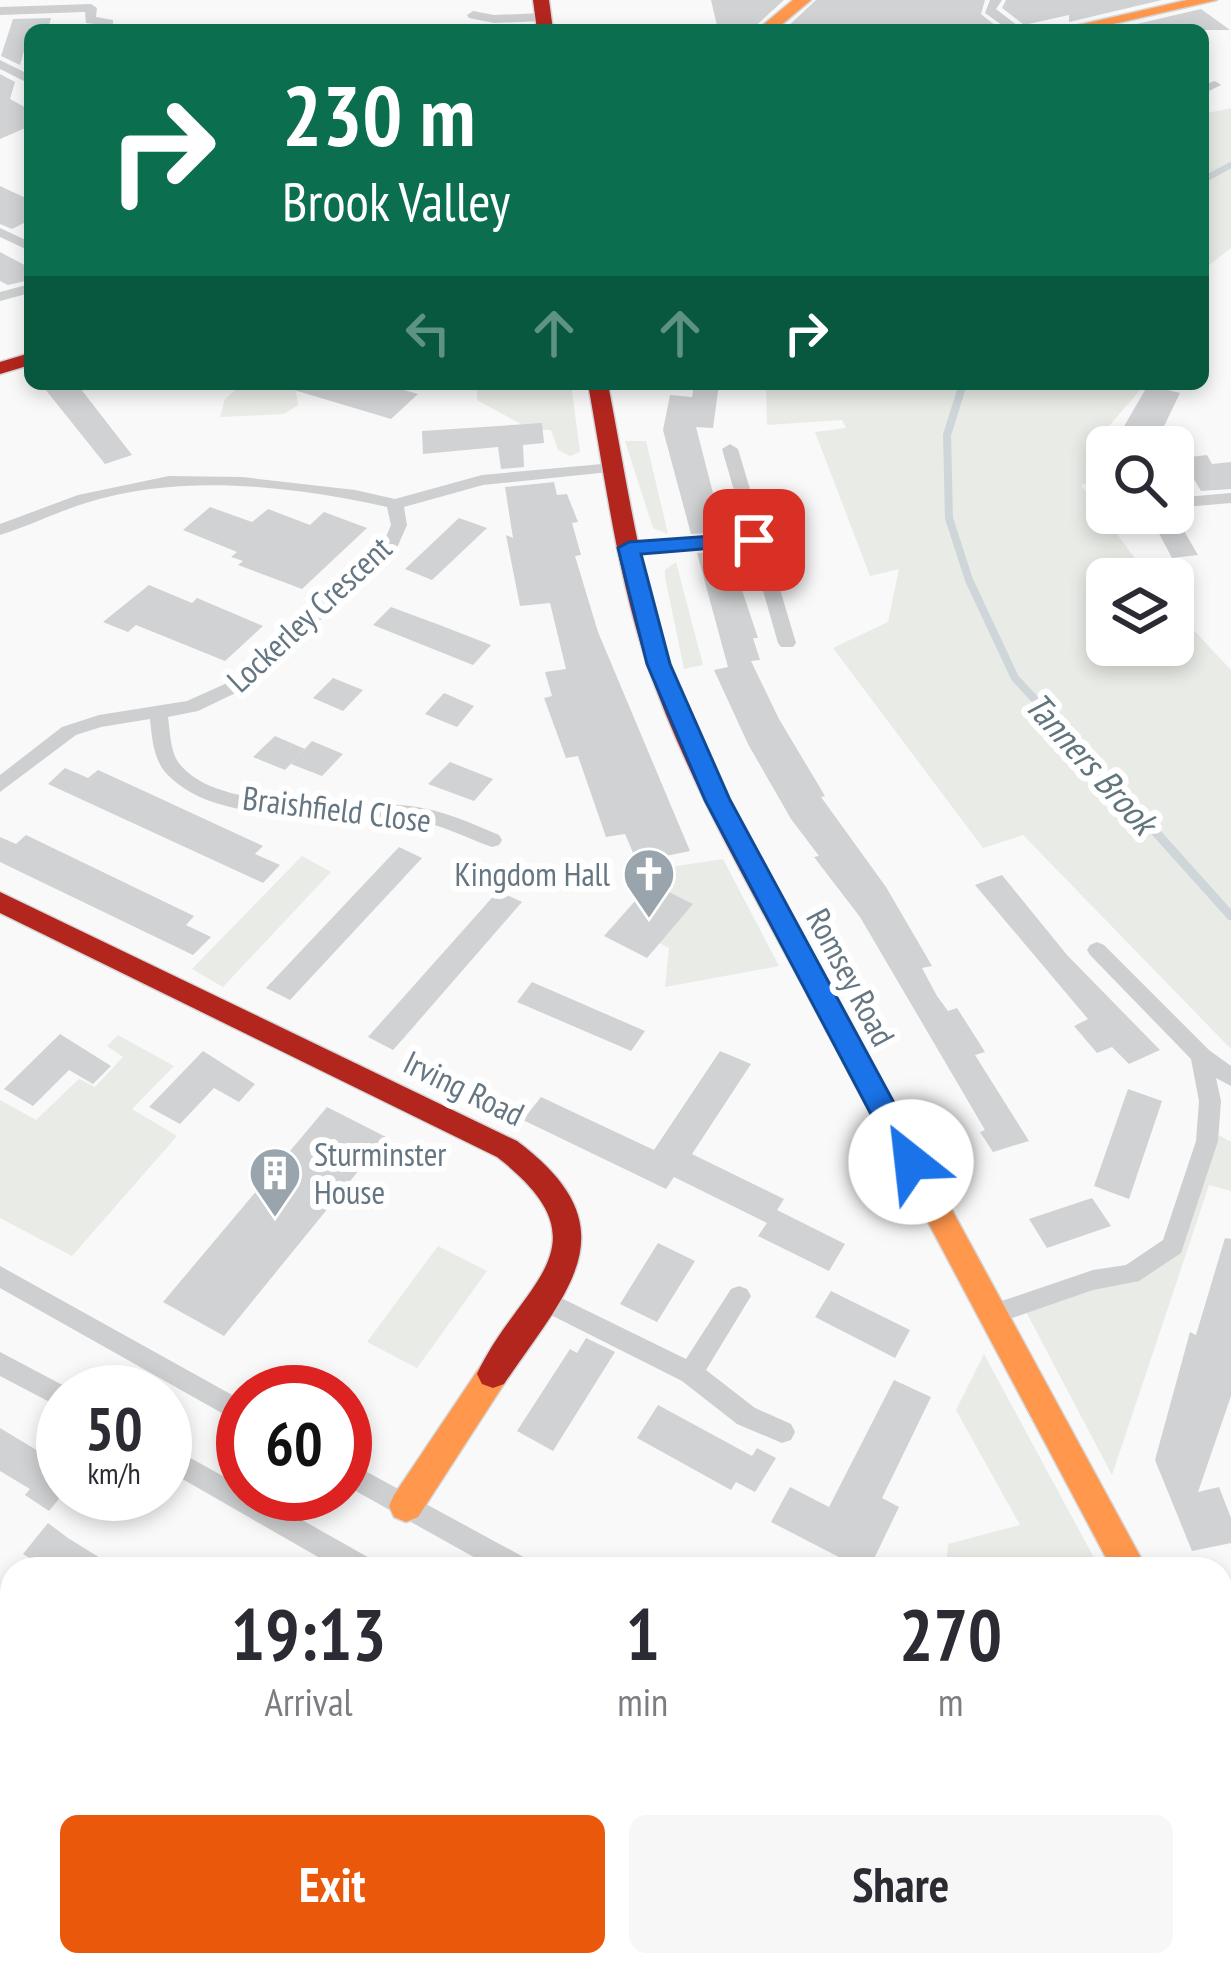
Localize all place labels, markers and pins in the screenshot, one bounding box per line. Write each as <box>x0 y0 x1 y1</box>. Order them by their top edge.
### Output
pin <box>703 489 805 591</box>
church icon: Kingdom Hall <box>621 846 677 920</box>
place label: Kingdom Hall <box>455 852 610 895</box>
place label: Sturminster House <box>314 1132 446 1213</box>
building icon: Sturminster House <box>247 1145 303 1219</box>

